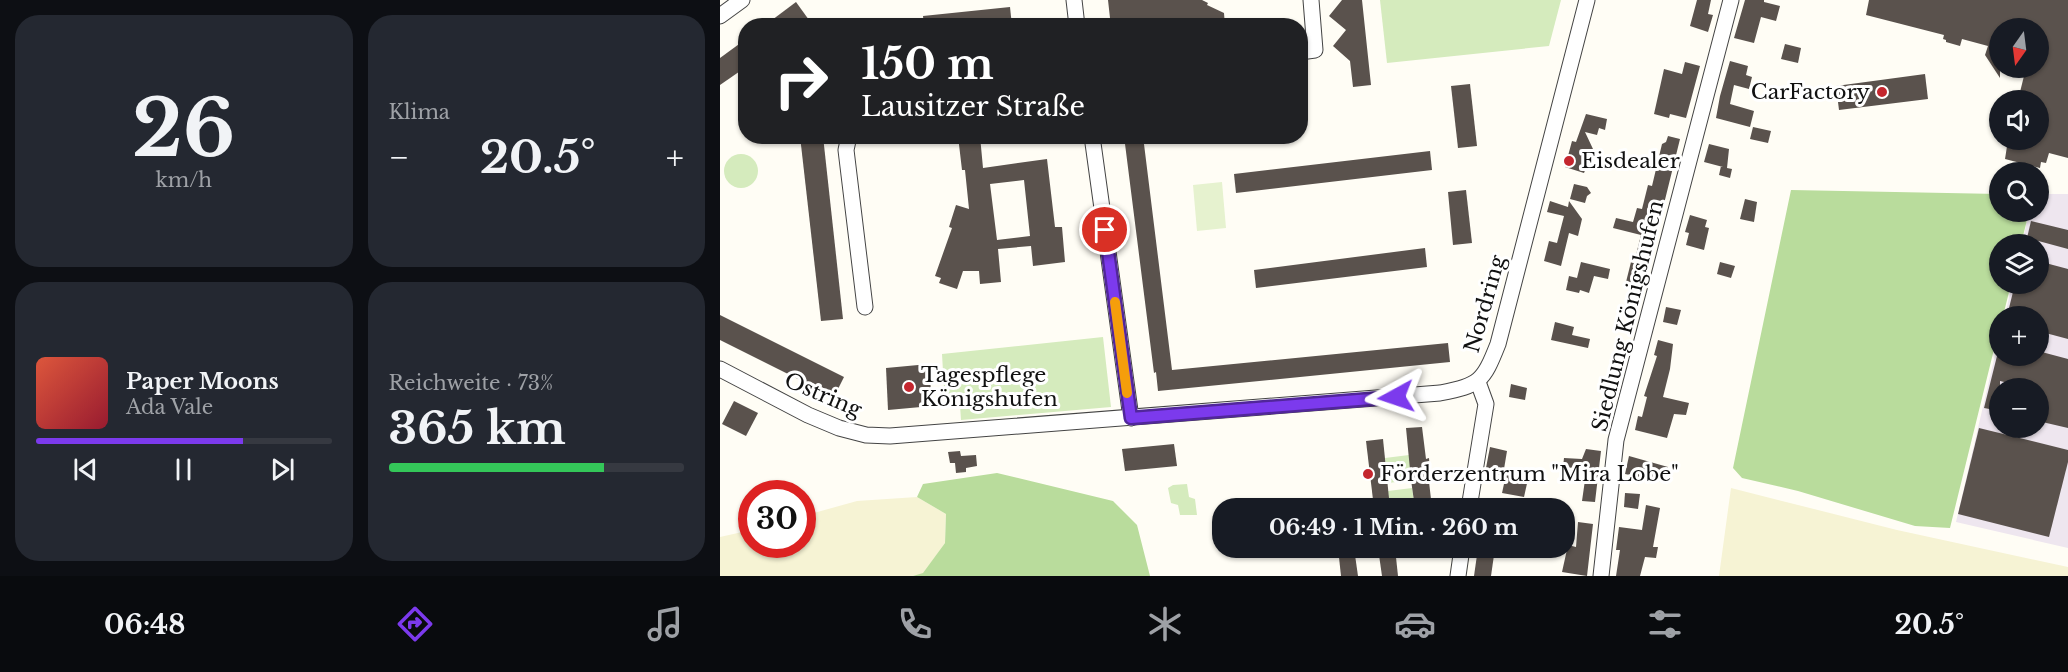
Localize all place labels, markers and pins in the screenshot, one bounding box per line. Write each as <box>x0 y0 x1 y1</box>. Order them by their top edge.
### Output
place label: CarFactory <box>1751 79 1871 105</box>
marker: CarFactory <box>1875 85 1889 99</box>
place label: Eisdealer <box>1581 148 1680 174</box>
marker: Eisdealer <box>1562 154 1576 168</box>
pin <box>1079 204 1130 255</box>
place label: Tagespflege Königshufen <box>921 362 1058 412</box>
marker: Tagespflege Königshufen <box>902 380 916 394</box>
place label: Förderzentrum "Mira Lobe" <box>1380 461 1679 487</box>
marker: Förderzentrum "Mira Lobe" <box>1361 467 1375 481</box>

